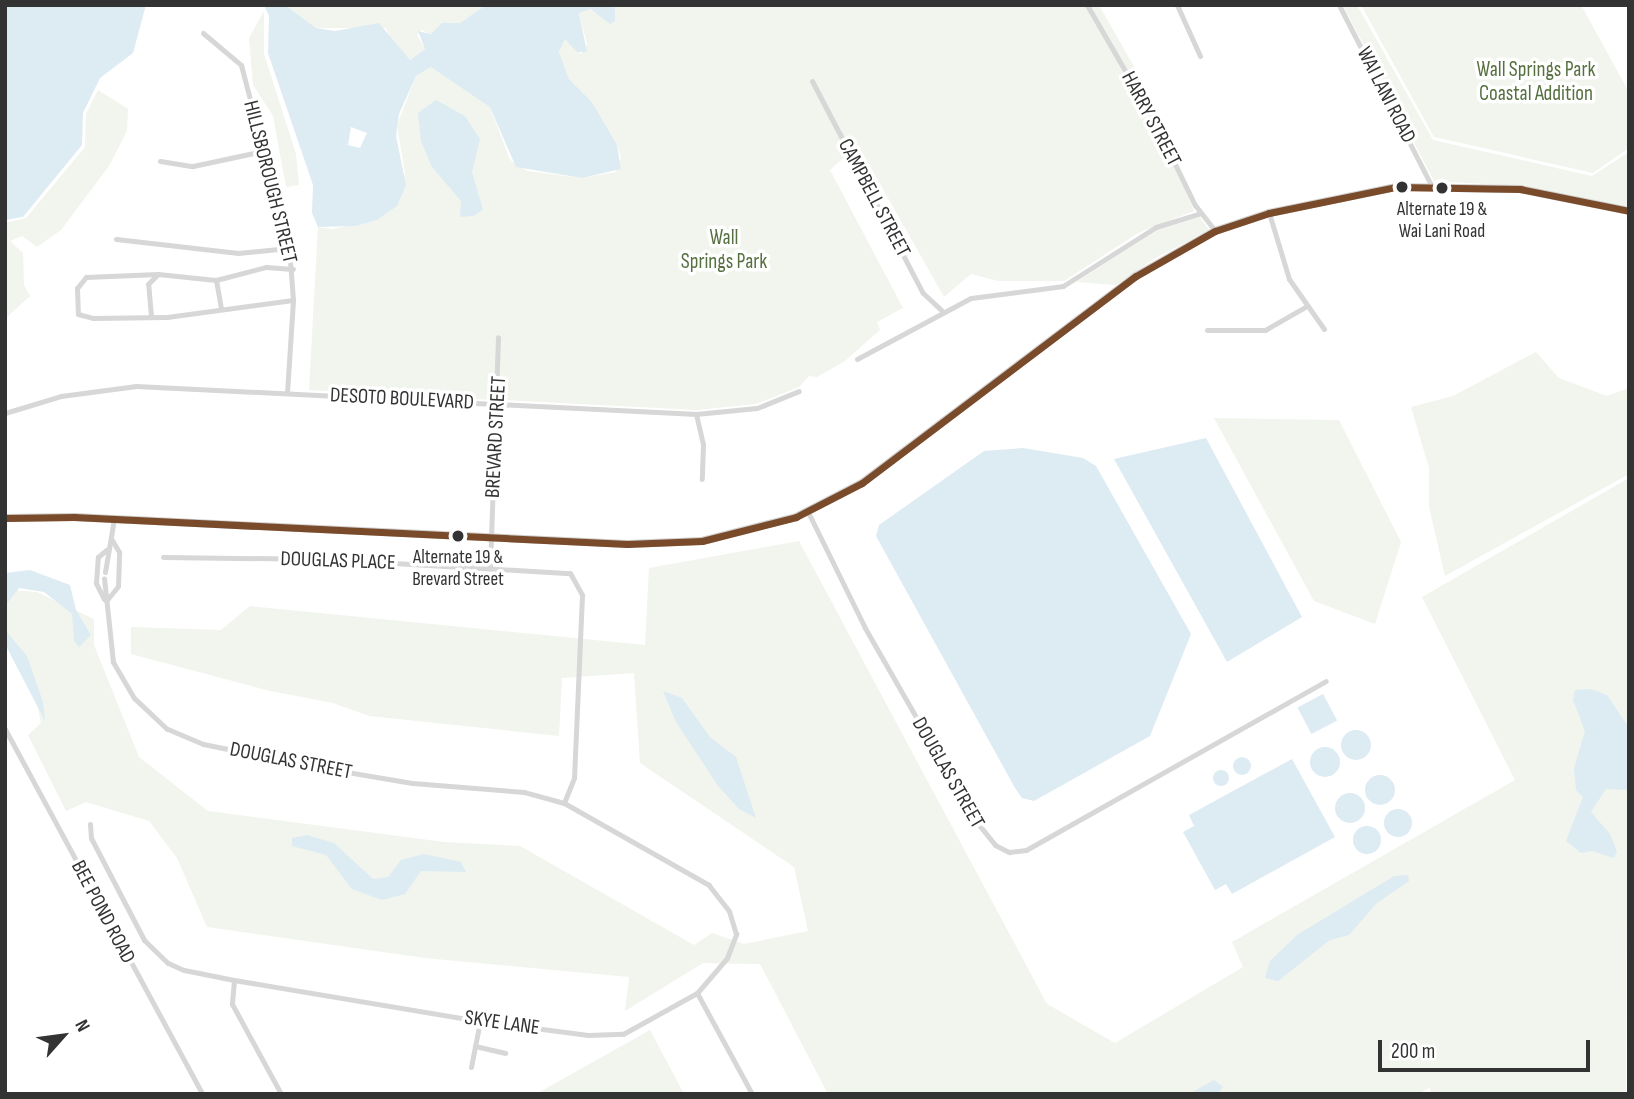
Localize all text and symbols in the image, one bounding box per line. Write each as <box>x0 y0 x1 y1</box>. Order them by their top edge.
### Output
street label: WAI LANI ROAD <box>1351 43 1421 147</box>
park label: Wall Springs Park Coastal Addition <box>1477 57 1595 107</box>
street label: HARRY STREET <box>1116 67 1186 171</box>
street label: HILLSBOROUGH STREET <box>238 98 302 266</box>
street label: CAMPBELL STREET <box>832 135 916 261</box>
unlabelled marker <box>1395 180 1409 194</box>
marker: Alternate 19 & Wai Lani Road <box>1435 181 1449 195</box>
place label: Alternate 19 & Wai Lani Road <box>1397 199 1487 243</box>
park label: Wall Springs Park <box>681 225 767 275</box>
street label: BREVARD STREET <box>480 376 512 498</box>
street label: DESOTO BOULEVARD <box>329 383 475 415</box>
marker: Alternate 19 & Brevard Street <box>451 529 465 543</box>
street label: DOUGLAS PLACE <box>280 546 396 576</box>
place label: Alternate 19 & Brevard Street <box>412 547 504 591</box>
street label: DOUGLAS STREET <box>906 713 990 833</box>
street label: DOUGLAS STREET <box>228 737 354 785</box>
street label: BEE POND ROAD <box>65 856 141 968</box>
north arrow <box>28 1001 98 1071</box>
street label: SKYE LANE <box>463 1005 541 1041</box>
text: N <box>69 1016 95 1036</box>
scale bar <box>1382 1026 1594 1070</box>
text: 200 m <box>1391 1039 1435 1064</box>

